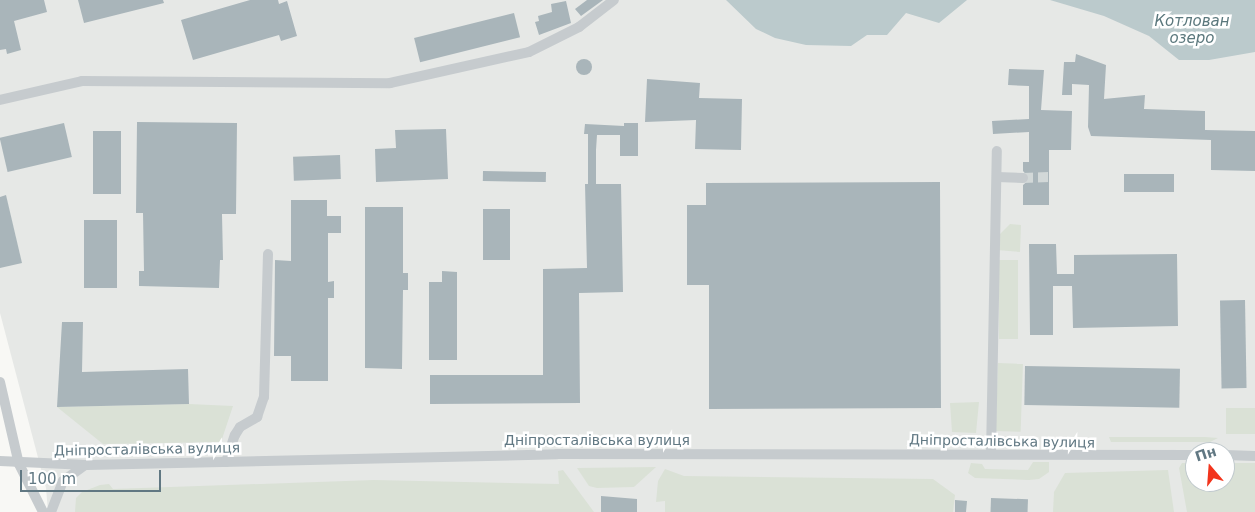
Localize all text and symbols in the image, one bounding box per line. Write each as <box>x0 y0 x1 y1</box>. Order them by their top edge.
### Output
water label: Котлован озеро <box>1154 12 1230 47</box>
street label: Дніпросталівська вулиця <box>909 431 1095 451</box>
street label: Дніпросталівська вулиця <box>504 432 690 448</box>
street label: Дніпросталівська вулиця <box>54 439 240 459</box>
north arrow <box>1185 442 1235 492</box>
text: Пн <box>1193 443 1218 465</box>
scale bar <box>22 460 164 492</box>
text: 100 m <box>28 470 76 488</box>

